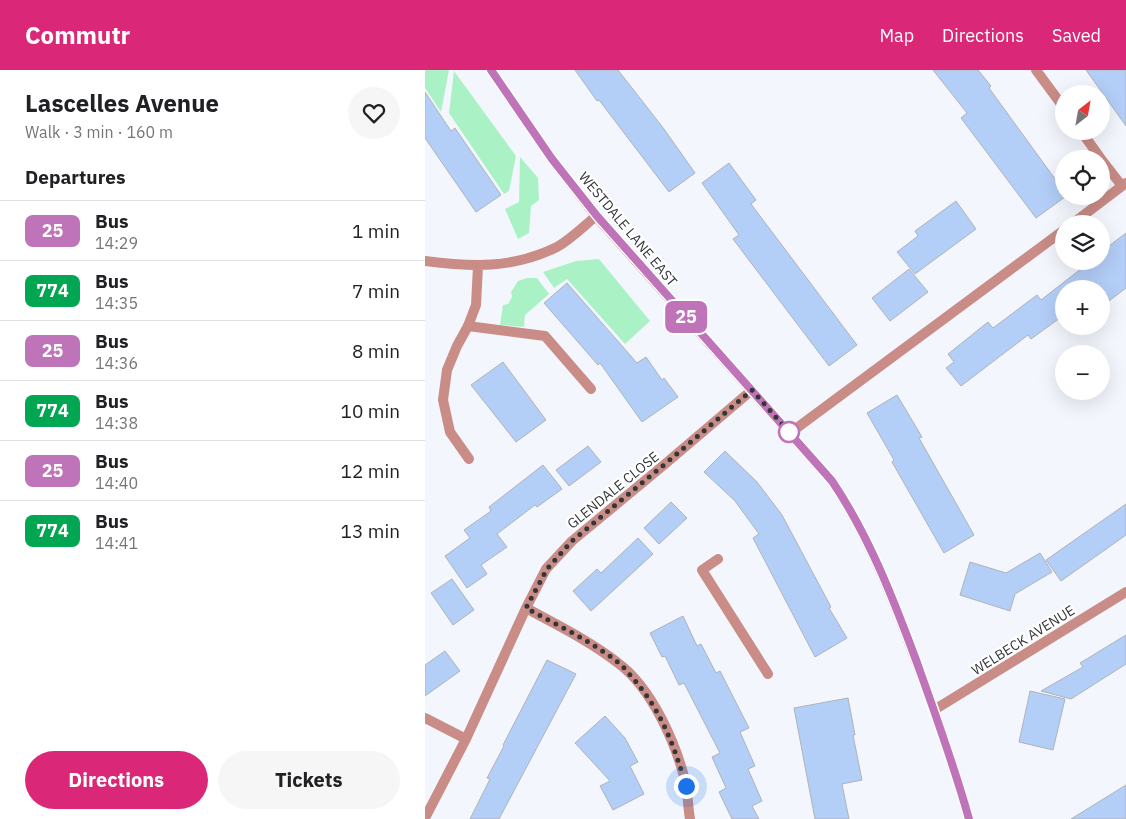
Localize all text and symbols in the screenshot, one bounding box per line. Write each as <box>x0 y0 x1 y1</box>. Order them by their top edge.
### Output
text: Commutr <box>25 19 130 51</box>
text: Map <box>879 24 914 47</box>
text: Directions <box>942 24 1024 47</box>
text: Saved <box>1052 24 1101 47</box>
north arrow <box>1055 85 1110 140</box>
map controls <box>1055 85 1110 400</box>
text: Lascelles Avenue <box>25 87 219 119</box>
button: heart <box>348 87 400 139</box>
text: Walk · 3 min · 160 m <box>25 122 173 142</box>
button: locate <box>1055 150 1110 205</box>
text: Departures <box>25 165 125 189</box>
street label: WESTDALE LANE EAST <box>575 168 681 290</box>
text: Bus <box>95 209 129 233</box>
button: layers <box>1055 215 1110 270</box>
text: 25 <box>42 219 63 242</box>
text: 1 min <box>352 219 400 243</box>
text: 14:29 <box>95 233 138 253</box>
text: Bus <box>95 269 129 293</box>
text: 774 <box>36 279 69 302</box>
text: 7 min <box>352 279 400 303</box>
button: + <box>1055 280 1110 335</box>
text: 14:35 <box>95 293 138 313</box>
line badge: 25 <box>663 301 709 333</box>
text: 25 <box>675 305 697 328</box>
text: Bus <box>95 329 129 353</box>
text: 25 <box>42 339 63 362</box>
text: 8 min <box>352 339 400 363</box>
button: − <box>1055 345 1110 400</box>
text: 14:36 <box>95 353 138 373</box>
text: Bus <box>95 389 129 413</box>
text: 774 <box>36 399 69 422</box>
text: 10 min <box>341 399 400 423</box>
text: 14:38 <box>95 413 138 433</box>
unlabelled marker <box>778 421 800 443</box>
street label: GLENDALE CLOSE <box>563 447 663 533</box>
text: Bus <box>95 449 129 473</box>
text: 25 <box>42 459 63 482</box>
text: 12 min <box>341 459 400 483</box>
text: 14:40 <box>95 473 138 493</box>
text: Bus <box>95 509 129 533</box>
text: 774 <box>36 519 69 542</box>
text: 13 min <box>341 519 400 543</box>
text: 14:41 <box>95 533 138 553</box>
street label: WELBECK AVENUE <box>968 601 1078 679</box>
button: Directions <box>25 751 208 809</box>
button: Tickets <box>218 751 400 809</box>
your location <box>674 774 699 799</box>

